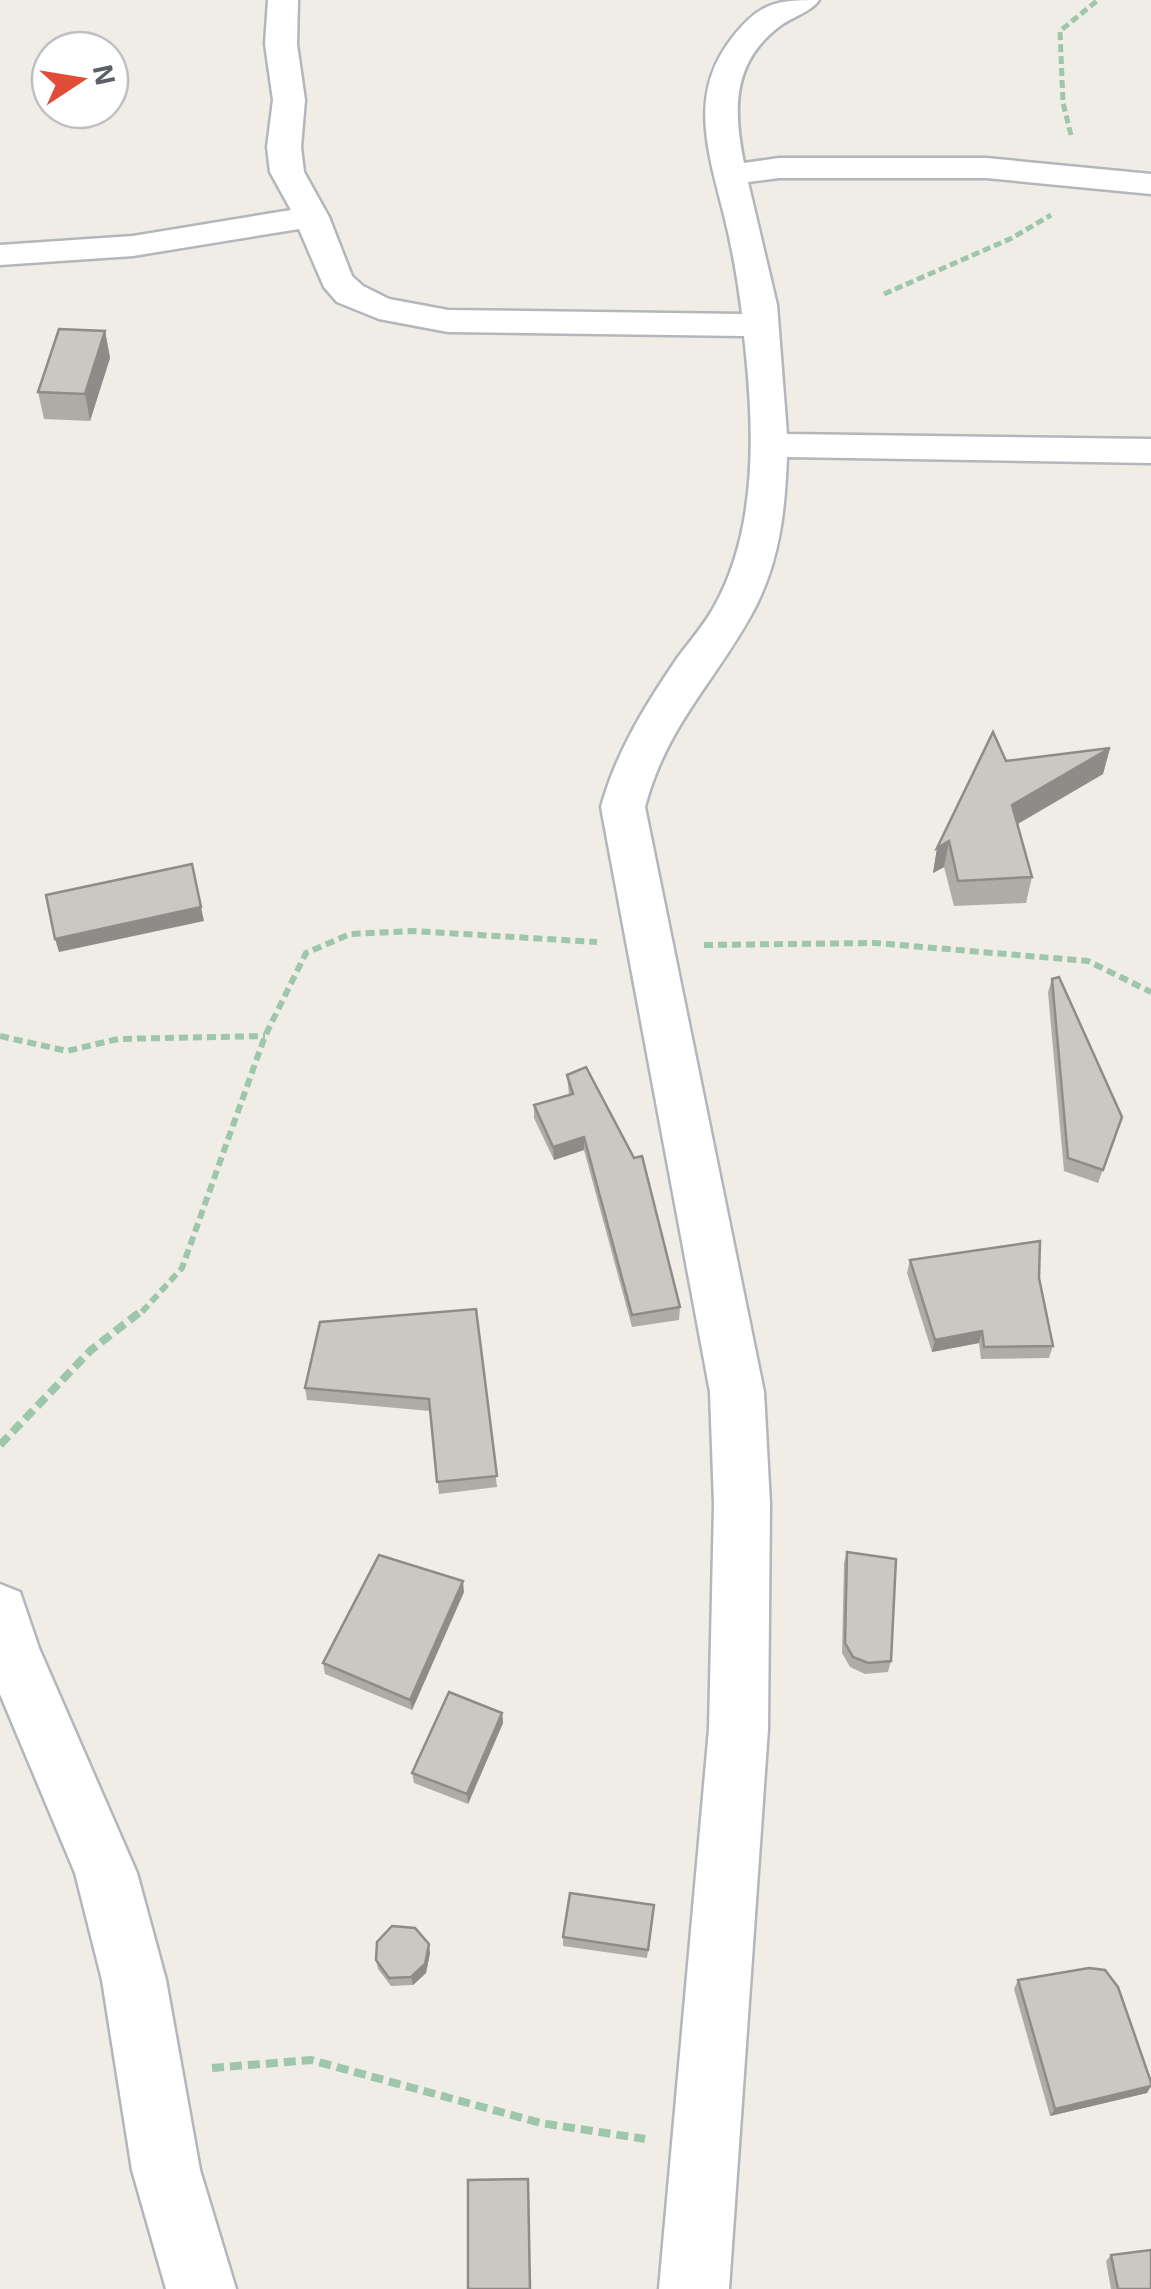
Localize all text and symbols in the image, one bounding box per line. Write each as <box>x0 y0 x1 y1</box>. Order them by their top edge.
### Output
north arrow <box>30 30 130 130</box>
text: N <box>87 61 124 88</box>

